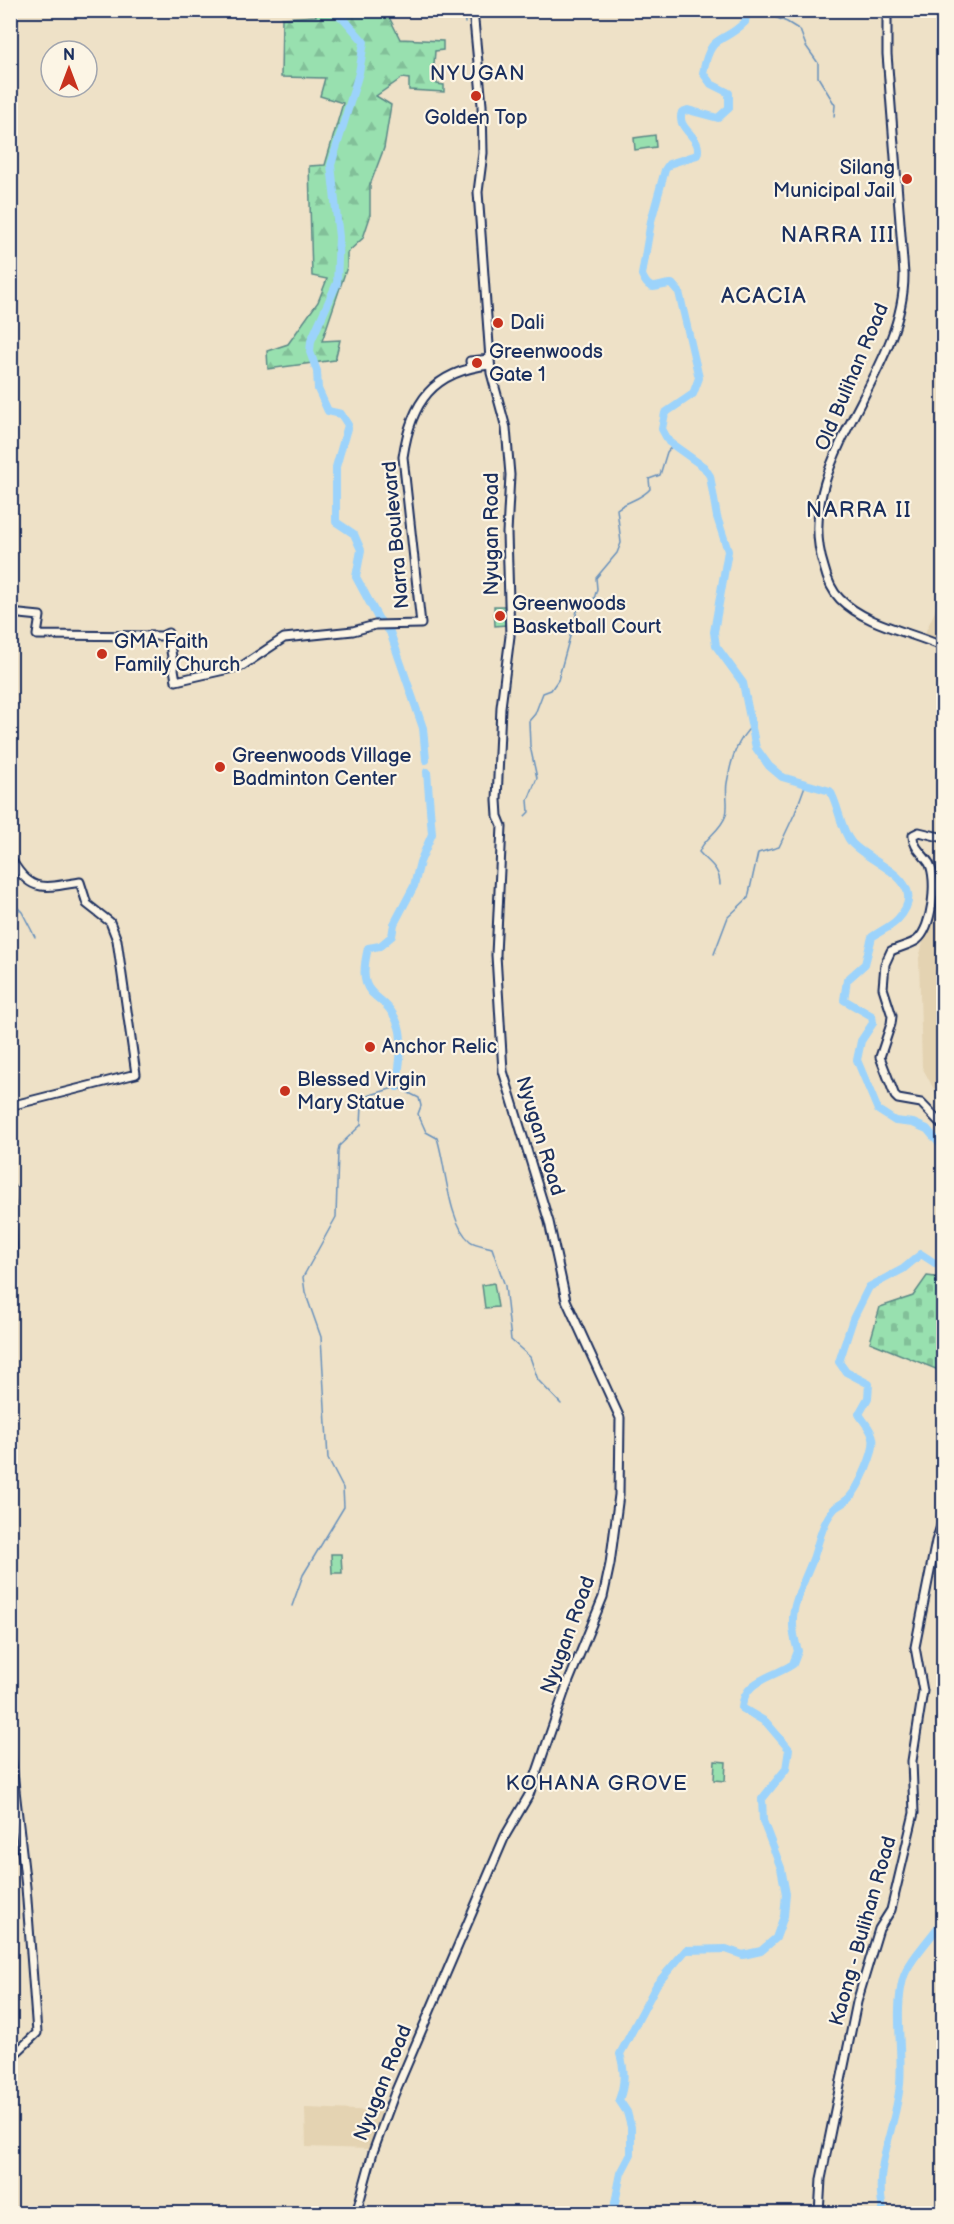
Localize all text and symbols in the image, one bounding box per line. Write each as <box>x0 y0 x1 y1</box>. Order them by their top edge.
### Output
north arrow <box>39 39 99 99</box>
text: N <box>63 46 75 65</box>
district label: NYUGAN <box>430 61 526 86</box>
marker: Golden Top <box>469 89 483 103</box>
place label: Golden Top <box>425 106 527 130</box>
place label: Silang Municipal Jail <box>773 156 895 203</box>
marker: Silang Municipal Jail <box>900 172 914 186</box>
district label: NARRA III <box>781 222 895 249</box>
district label: ACACIA <box>721 283 807 310</box>
street label: Old Bulihan Road <box>810 300 894 454</box>
place label: Dali <box>510 311 545 335</box>
marker: Dali <box>491 316 505 330</box>
place label: Greenwoods Gate 1 <box>489 340 603 387</box>
marker: Greenwoods Gate 1 <box>470 356 484 370</box>
street label: Narra Boulevard <box>378 460 414 610</box>
street label: Nyugan Road <box>480 472 504 596</box>
district label: NARRA II <box>806 497 912 524</box>
place label: Greenwoods Basketball Court <box>512 592 661 639</box>
marker: Greenwoods Basketball Court <box>493 609 507 623</box>
place label: GMA Faith Family Church <box>114 630 240 677</box>
marker: GMA Faith Family Church <box>95 647 109 661</box>
place label: Greenwoods Village Badminton Center <box>232 744 412 791</box>
marker: Greenwoods Village Badminton Center <box>213 760 227 774</box>
place label: Anchor Relic <box>382 1035 497 1059</box>
marker: Anchor Relic <box>363 1040 377 1054</box>
place label: Blessed Virgin Mary Statue <box>297 1068 426 1115</box>
street label: Nyugan Road <box>511 1074 569 1198</box>
marker: Blessed Virgin Mary Statue <box>278 1084 292 1098</box>
street label: Nyugan Road <box>536 1573 600 1697</box>
district label: KOHANA GROVE <box>506 1771 688 1796</box>
street label: Kaong - Bulihan Road <box>824 1833 902 2029</box>
street label: Nyugan Road <box>349 2021 417 2145</box>

